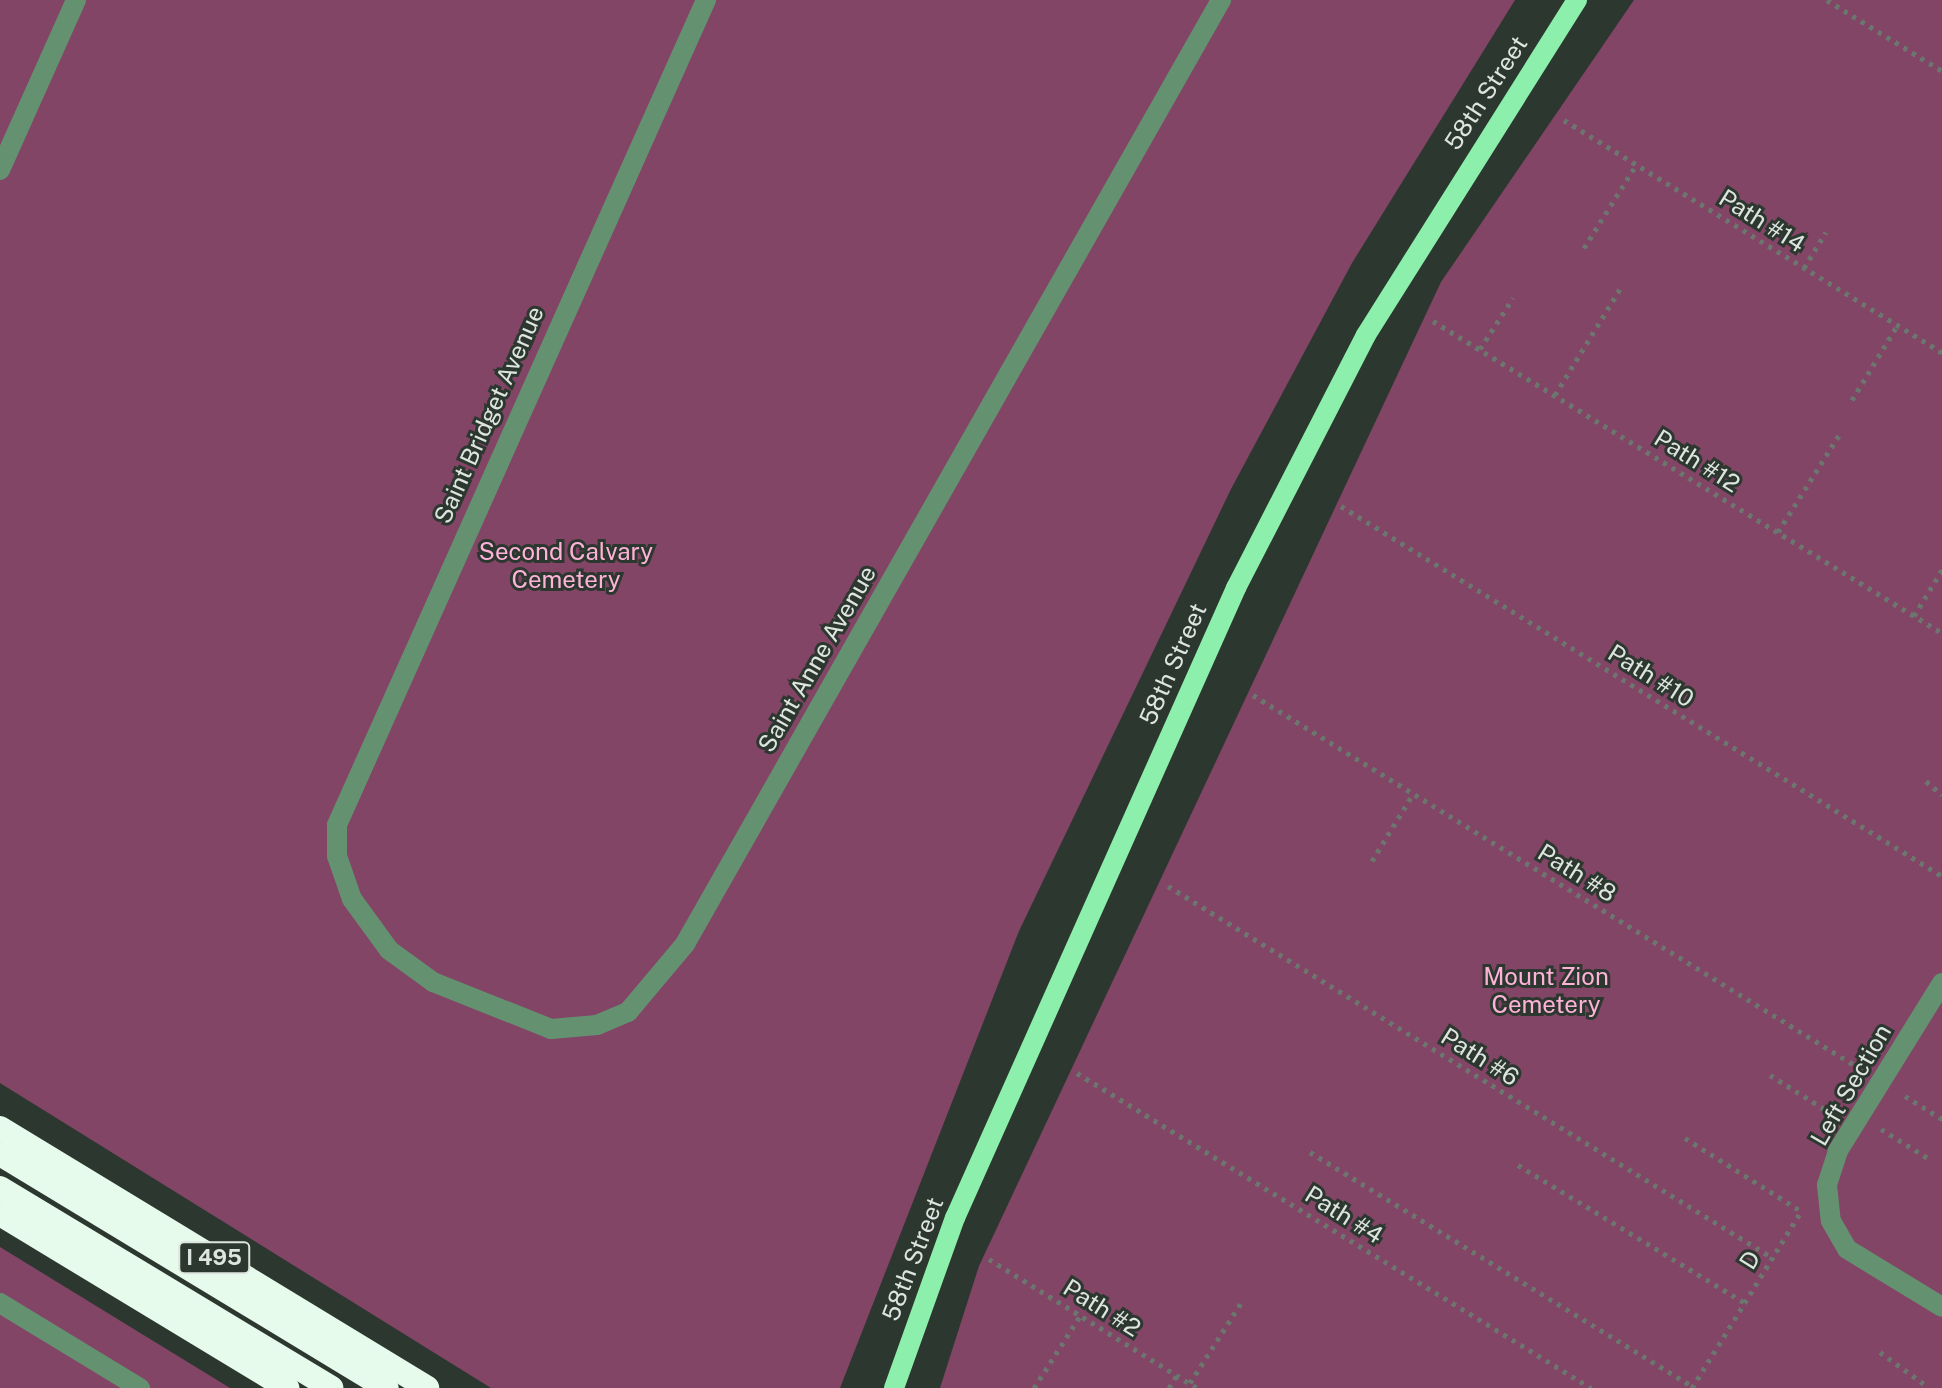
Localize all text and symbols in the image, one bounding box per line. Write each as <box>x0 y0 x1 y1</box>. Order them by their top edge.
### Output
street label: 58th Street <box>1439 31 1533 155</box>
street label: Path #14 <box>1714 183 1810 259</box>
street label: Saint Bridget Avenue <box>428 302 550 528</box>
street label: Path #12 <box>1649 424 1745 498</box>
park label: Second Calvary Cemetery <box>479 538 653 594</box>
street label: Saint Anne Avenue <box>752 561 882 757</box>
street label: 58th Street <box>1133 599 1213 729</box>
street label: Path #10 <box>1603 638 1699 714</box>
street label: Path #8 <box>1533 838 1621 908</box>
park label: Mount Zion Cemetery <box>1483 963 1609 1019</box>
street label: Left Section <box>1805 1019 1897 1151</box>
street label: Path #6 <box>1436 1022 1524 1092</box>
street label: Path #4 <box>1300 1180 1388 1250</box>
street label: 58th Street <box>876 1193 950 1325</box>
road number: I 495 <box>178 1240 250 1276</box>
street label: D <box>1733 1245 1767 1275</box>
street label: Path #2 <box>1058 1273 1146 1343</box>

